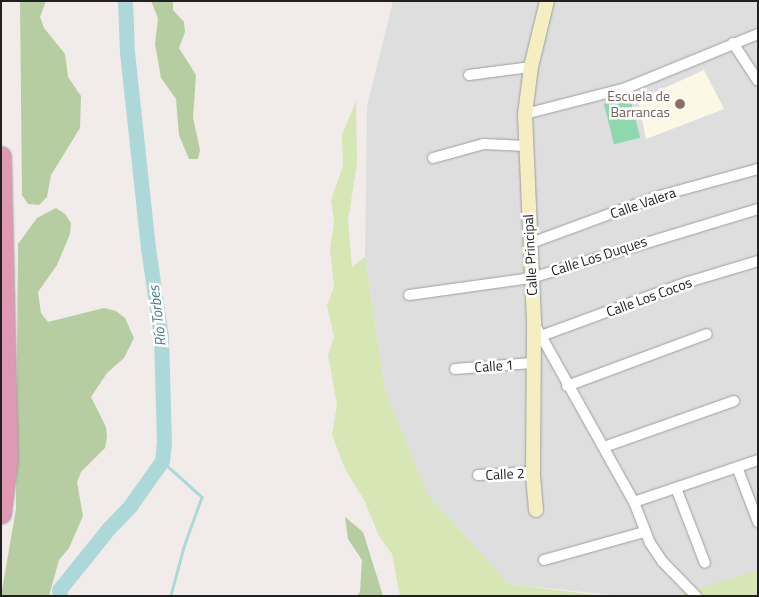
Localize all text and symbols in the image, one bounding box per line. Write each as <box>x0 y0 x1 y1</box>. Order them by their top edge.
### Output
place label: Escuela de Barrancas <box>607 88 670 120</box>
marker: Escuela de Barrancas <box>674 98 686 110</box>
street label: Calle Valera <box>608 184 678 222</box>
street label: Calle Principal <box>519 214 541 296</box>
street label: Calle Los Duques <box>549 233 649 279</box>
street label: Calle Los Cocos <box>604 274 694 320</box>
water label: Río Torbes <box>144 285 170 347</box>
street label: Calle 1 <box>474 356 514 376</box>
street label: Calle 2 <box>485 465 525 483</box>

